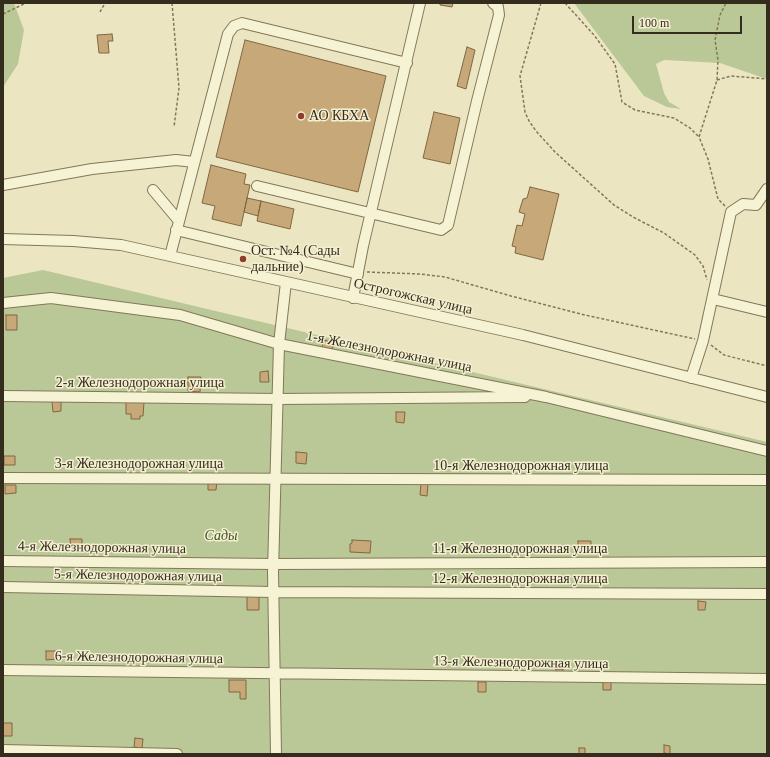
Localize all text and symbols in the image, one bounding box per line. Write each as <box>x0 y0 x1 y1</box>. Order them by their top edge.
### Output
scale bar <box>634 8 744 34</box>
text: 100 m <box>639 16 669 30</box>
place label: АО КБХА <box>309 108 369 124</box>
marker: АО КБХА <box>296 111 306 121</box>
place label: Ост. №4 (Сады дальние) <box>251 243 340 276</box>
marker: Ост. №4 (Сады дальние) <box>238 254 248 264</box>
street label: Острогожская улица <box>352 275 474 319</box>
street label: 1-я Железнодорожная улица <box>305 328 473 376</box>
street label: 2-я Железнодорожная улица <box>56 375 224 391</box>
street label: 3-я Железнодорожная улица <box>55 456 223 472</box>
street label: 10-я Железнодорожная улица <box>433 458 609 474</box>
park label: Сады <box>205 528 237 544</box>
street label: 4-я Железнодорожная улица <box>18 538 186 558</box>
street label: 11-я Железнодорожная улица <box>433 541 607 557</box>
street label: 5-я Железнодорожная улица <box>54 566 222 586</box>
street label: 12-я Железнодорожная улица <box>432 571 608 587</box>
street label: 6-я Железнодорожная улица <box>55 648 223 668</box>
street label: 13-я Железнодорожная улица <box>433 653 609 673</box>

